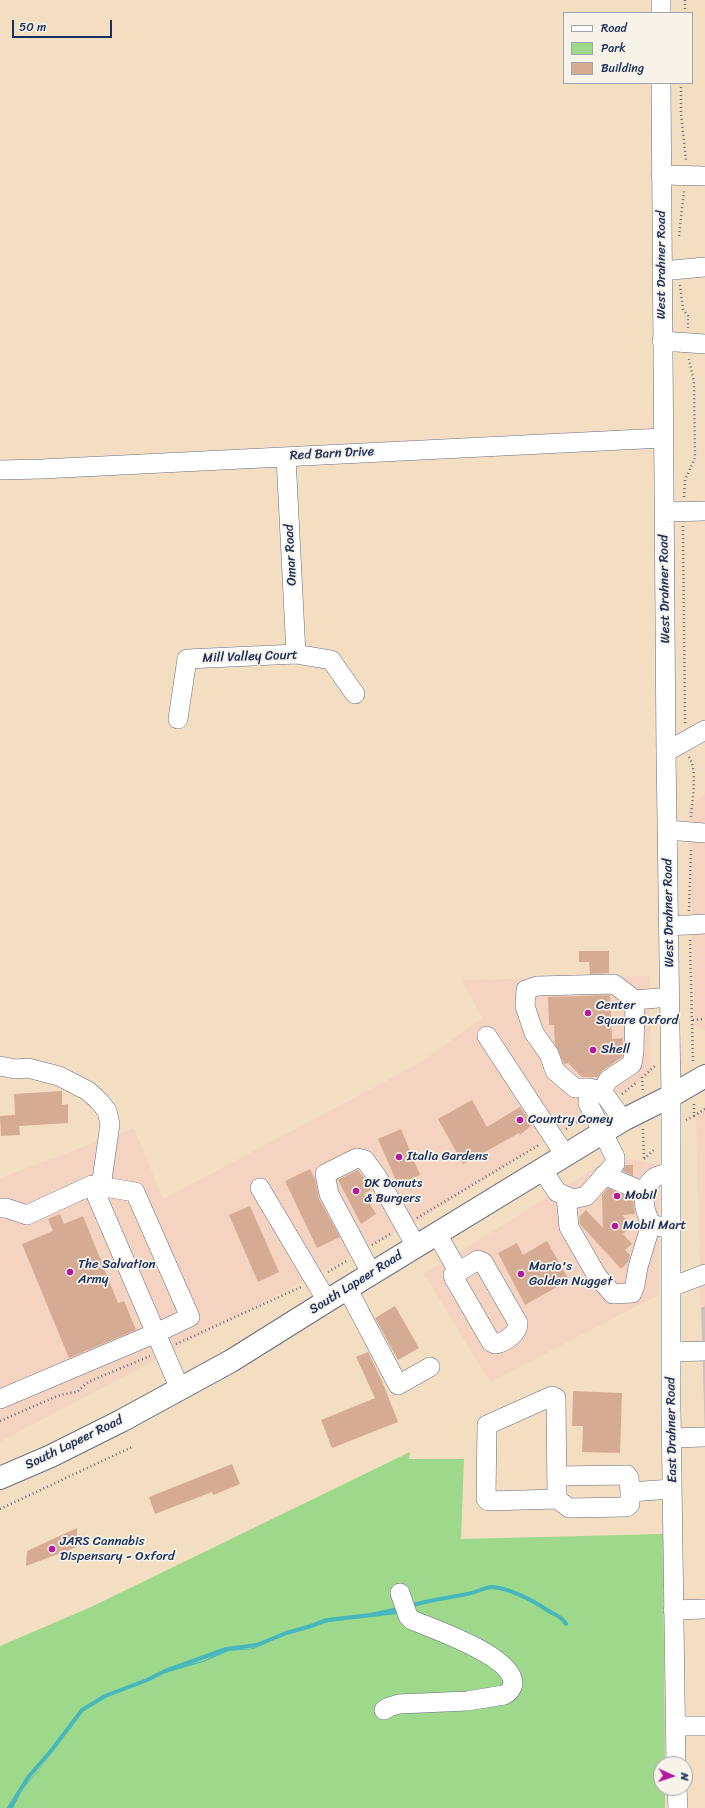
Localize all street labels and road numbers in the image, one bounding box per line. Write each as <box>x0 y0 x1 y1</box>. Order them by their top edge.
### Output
street label: West Drahner Road <box>654 211 670 319</box>
street label: Red Barn Drive <box>289 444 375 464</box>
street label: Omar Road <box>282 524 300 586</box>
street label: West Drahner Road <box>656 535 674 643</box>
street label: Mill Valley Court <box>202 648 298 666</box>
street label: West Drahner Road <box>660 859 678 967</box>
street label: South Lapeer Road <box>307 1248 405 1318</box>
street label: East Drahner Road <box>663 1377 681 1483</box>
street label: South Lapeer Road <box>23 1413 125 1473</box>

